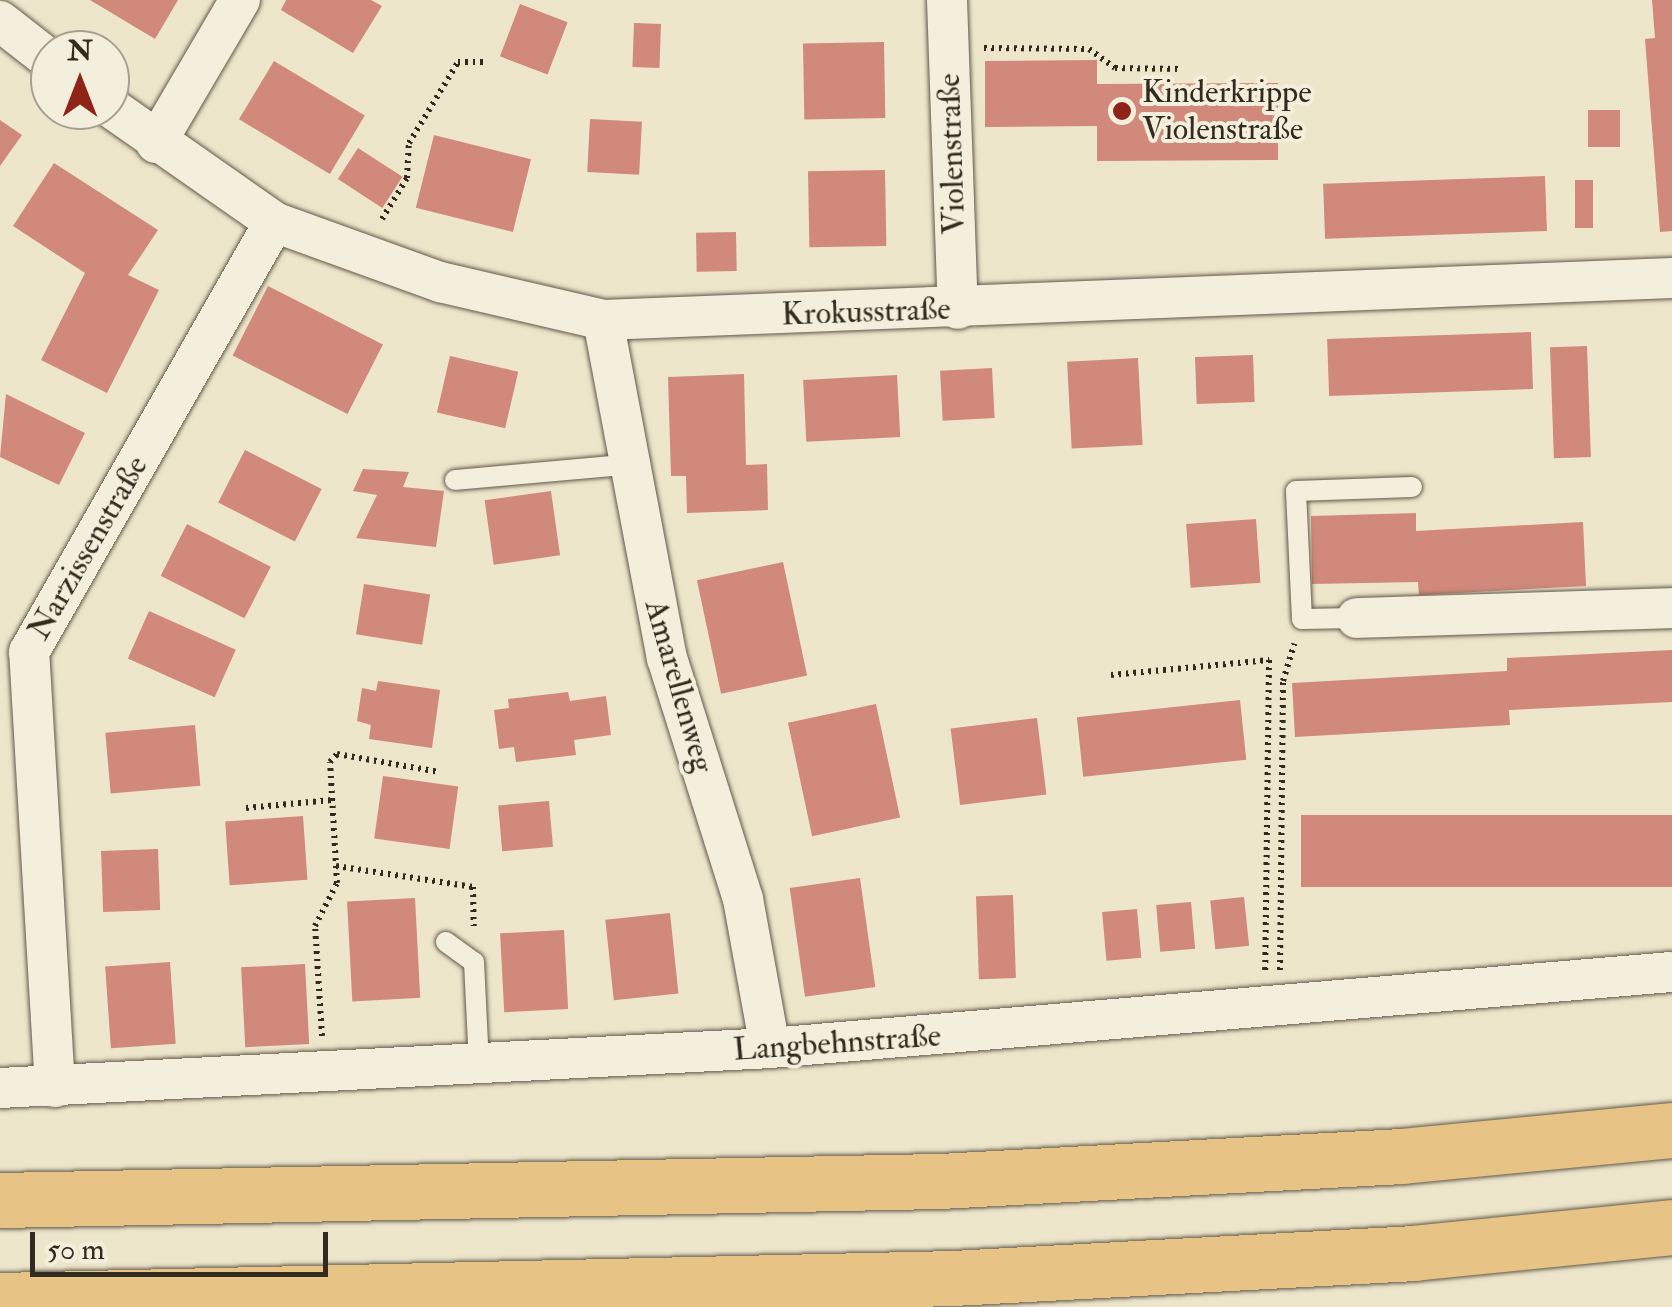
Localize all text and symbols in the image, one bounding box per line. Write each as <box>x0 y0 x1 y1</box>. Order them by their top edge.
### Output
north arrow <box>30 30 130 130</box>
text: N <box>67 34 93 69</box>
street label: Violenstraße <box>930 73 974 235</box>
place label: Kinderkrippe Violenstraße <box>1142 74 1312 149</box>
marker: Kinderkrippe Violenstraße <box>1111 100 1133 122</box>
street label: Krokusstraße <box>781 290 951 334</box>
street label: Narzissenstraße <box>20 449 156 647</box>
street label: Amarellenweg <box>636 595 722 777</box>
street label: Langbehnstraße <box>732 1017 942 1069</box>
scale bar <box>35 1212 332 1274</box>
text: 50 m <box>47 1231 105 1268</box>

